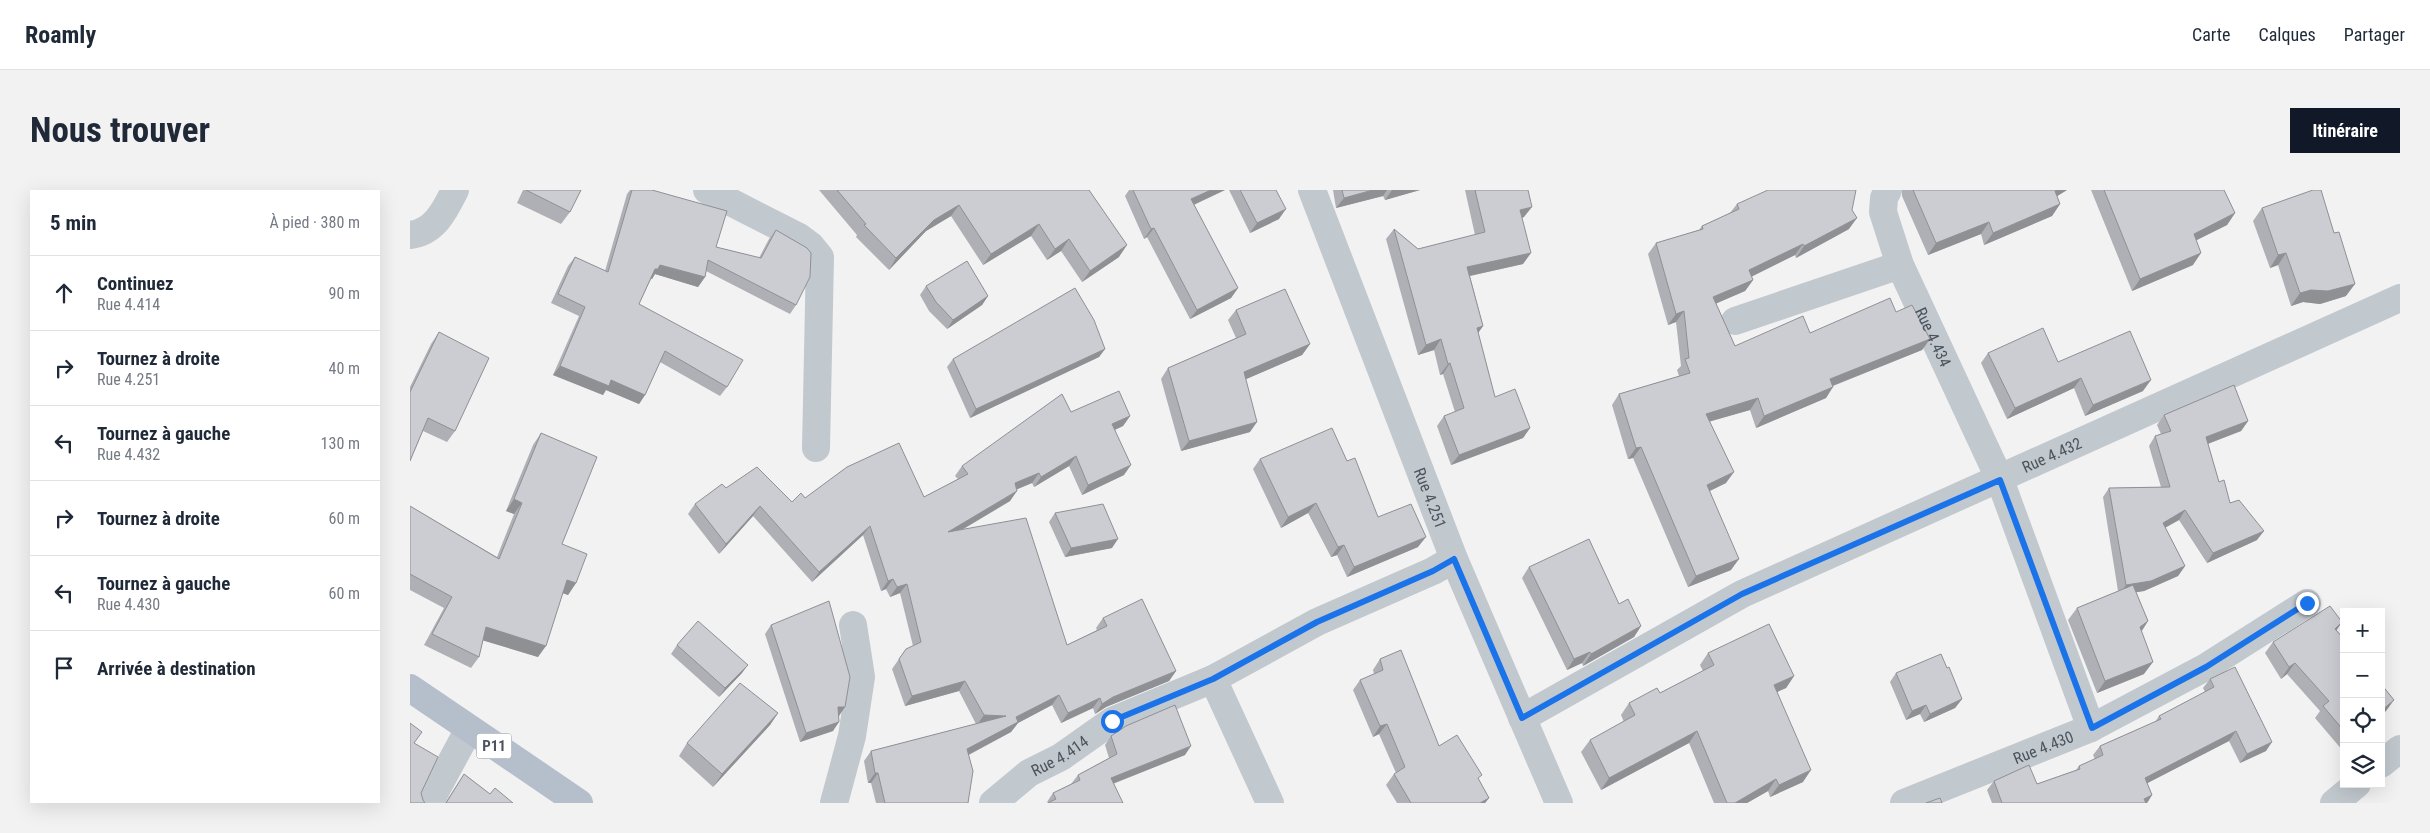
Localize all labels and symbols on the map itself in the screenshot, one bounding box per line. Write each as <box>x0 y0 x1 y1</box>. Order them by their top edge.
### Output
street label: Rue 4.434 <box>1911 304 1955 370</box>
street label: Rue 4.432 <box>2019 434 2085 477</box>
street label: Rue 4.251 <box>1410 465 1450 531</box>
route end <box>2296 592 2319 615</box>
route start <box>1101 710 1124 733</box>
street label: Rue 4.430 <box>2011 727 2076 768</box>
street label: Rue 4.414 <box>1028 732 1092 780</box>
road number: P11 <box>476 734 512 758</box>

